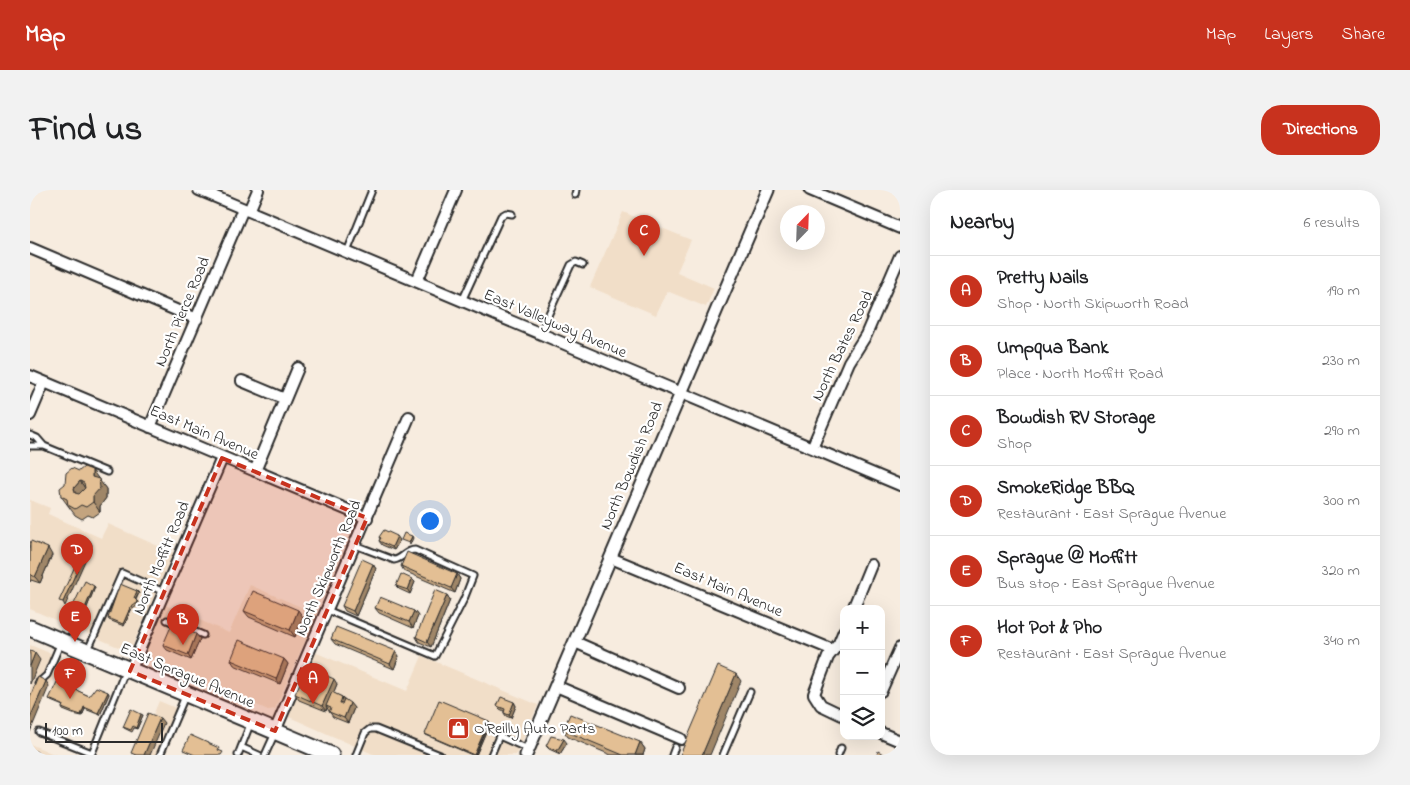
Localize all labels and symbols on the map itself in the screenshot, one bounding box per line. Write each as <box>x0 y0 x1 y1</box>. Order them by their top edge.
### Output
north arrow <box>780 205 825 250</box>
pin: C <box>628 215 660 256</box>
street label: North Pierce Road <box>149 253 217 371</box>
street label: East Valleyway Avenue <box>480 283 631 365</box>
street label: North Bates Road <box>806 287 880 405</box>
street label: North Bowdish Road <box>594 398 670 534</box>
street label: East Main Avenue <box>146 399 263 467</box>
street label: North Skipworth Road <box>290 496 368 640</box>
street label: North Moffitt Road <box>127 498 197 618</box>
your location <box>417 508 443 534</box>
pin: D <box>61 534 93 575</box>
street label: East Main Avenue <box>670 556 787 624</box>
pin: E <box>59 601 91 642</box>
pin: B <box>167 604 199 645</box>
street label: East Sprague Avenue <box>116 637 259 715</box>
pin: F <box>54 658 86 699</box>
pin: A <box>297 663 329 704</box>
shop icon: O'Reilly Auto Parts <box>446 717 470 741</box>
place label: O'Reilly Auto Parts <box>474 717 595 741</box>
scale bar <box>45 720 162 743</box>

